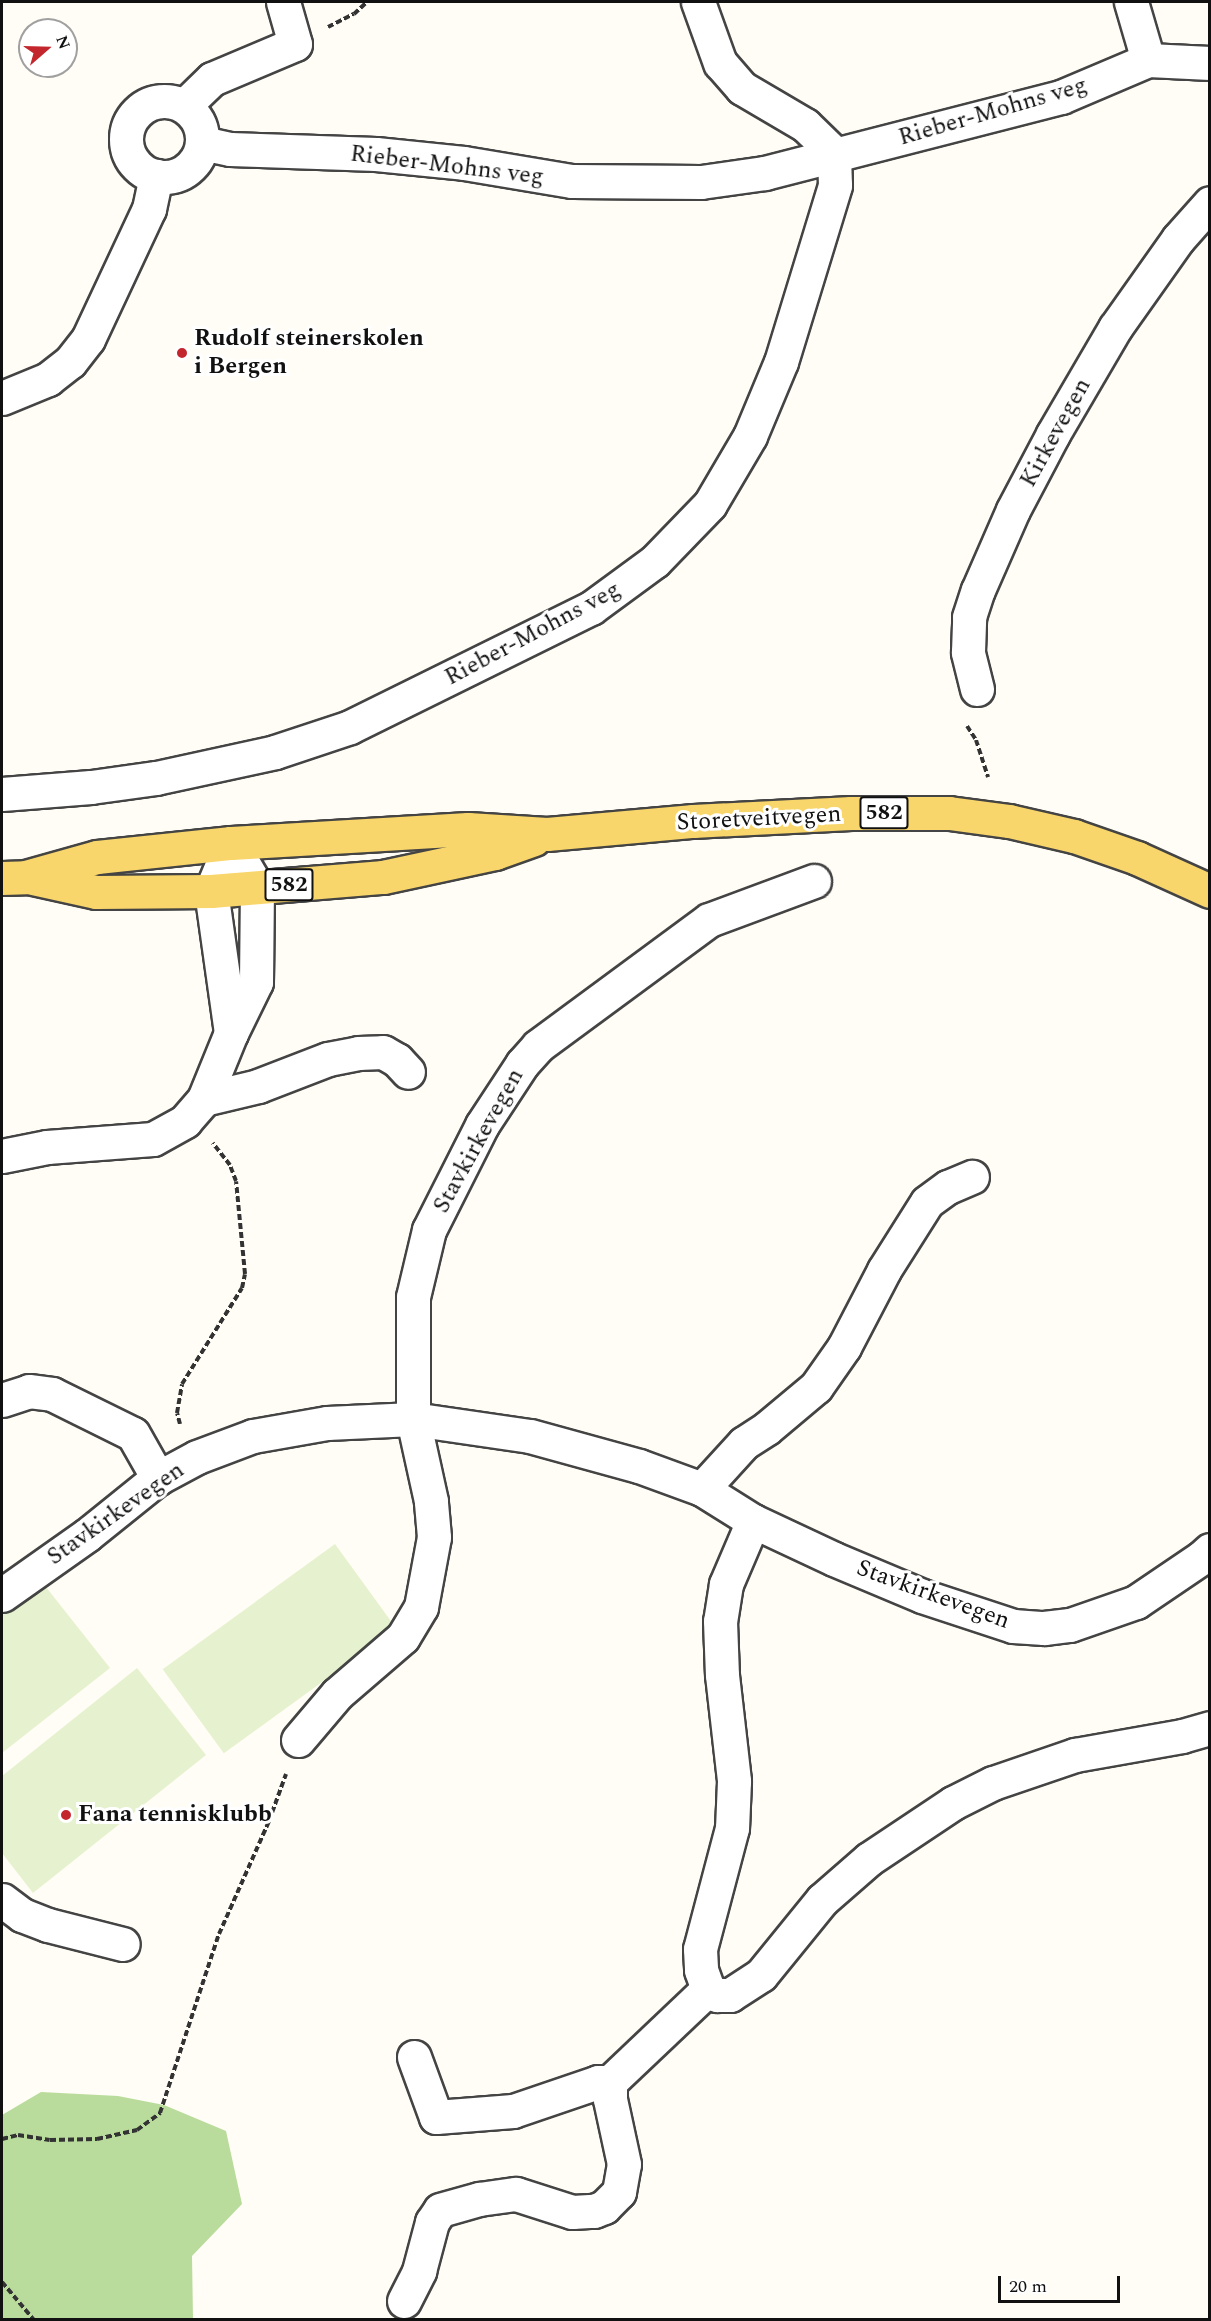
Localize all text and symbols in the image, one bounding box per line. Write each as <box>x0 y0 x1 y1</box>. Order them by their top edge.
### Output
north arrow <box>18 18 78 78</box>
text: N <box>50 32 77 53</box>
street label: Rieber-Mohns veg <box>895 71 1091 153</box>
street label: Rieber-Mohns veg <box>348 140 546 192</box>
place label: Rudolf steinerskolen i Bergen <box>194 325 424 381</box>
marker: Rudolf steinerskolen i Bergen <box>175 346 189 360</box>
street label: Kirkevegen <box>1014 373 1098 493</box>
street label: Rieber-Mohns veg <box>440 576 626 692</box>
road number: 582 <box>858 794 910 832</box>
street label: Storetveitvegen <box>676 800 842 838</box>
road number: 582 <box>264 866 314 904</box>
street label: Stavkirkevegen <box>427 1064 531 1218</box>
street label: Stavkirkevegen <box>42 1456 190 1572</box>
street label: Stavkirkevegen <box>853 1554 1013 1636</box>
place label: Fana tennisklubb <box>78 1801 272 1829</box>
marker: Fana tennisklubb <box>59 1808 73 1822</box>
scale bar <box>1001 2264 1122 2302</box>
text: 20 m <box>1009 2273 1047 2300</box>

